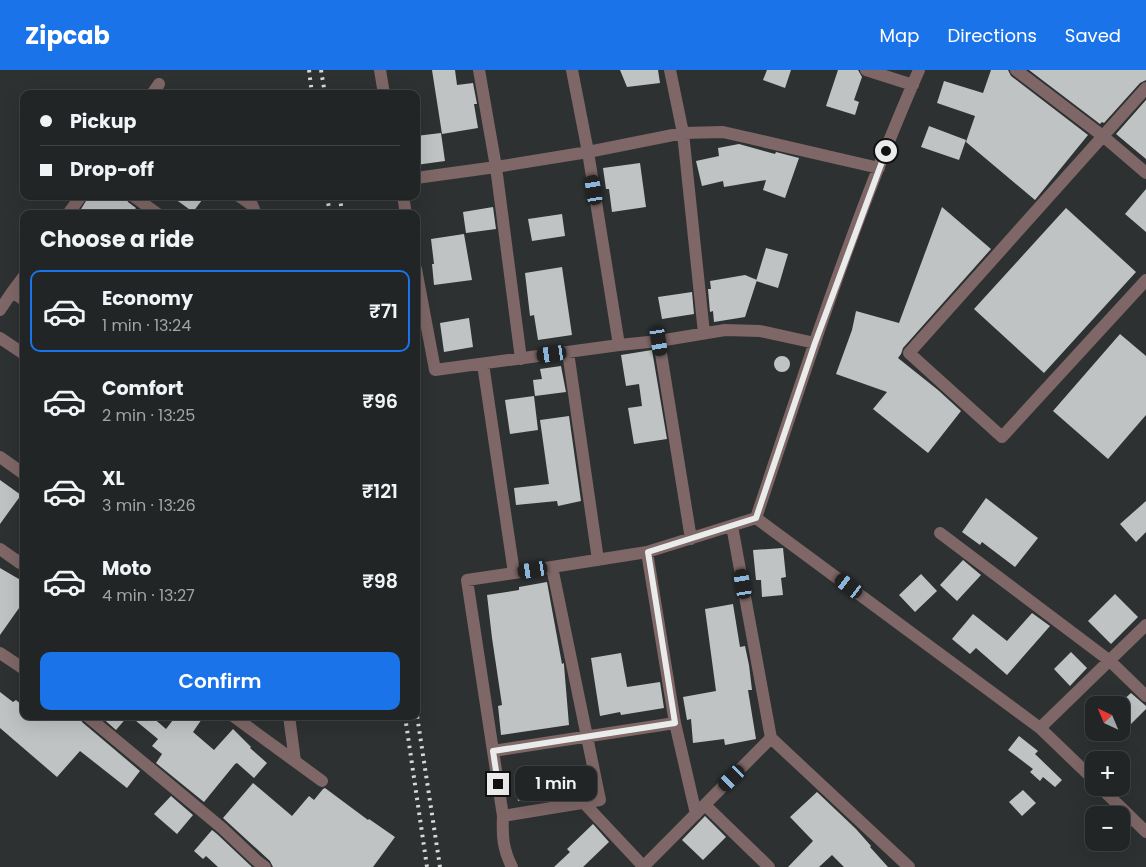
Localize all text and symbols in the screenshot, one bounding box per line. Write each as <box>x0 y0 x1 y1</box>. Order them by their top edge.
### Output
text: Zipcab <box>25 19 110 52</box>
text: Map <box>880 23 919 48</box>
text: Directions <box>947 23 1037 48</box>
text: Saved <box>1065 23 1121 48</box>
text: Pickup <box>70 108 136 135</box>
route start <box>875 140 897 162</box>
text: Drop-off <box>70 156 154 183</box>
car <box>584 174 603 206</box>
text: Choose a ride <box>40 224 194 255</box>
text: Economy <box>102 285 193 312</box>
icon: car <box>42 289 87 334</box>
text: ₹71 <box>369 298 398 325</box>
text: 1 min · 13:24 <box>102 314 191 337</box>
car <box>649 325 668 357</box>
car <box>536 344 567 364</box>
text: Comfort <box>102 375 184 402</box>
icon: car <box>42 379 87 424</box>
text: ₹96 <box>362 388 398 415</box>
text: 2 min · 13:25 <box>102 404 195 427</box>
text: XL <box>102 465 125 492</box>
icon: car <box>42 469 87 514</box>
text: ₹121 <box>362 478 398 505</box>
text: 3 min · 13:26 <box>102 494 196 517</box>
text: Moto <box>102 555 151 582</box>
icon: car <box>42 559 87 604</box>
car <box>517 560 548 580</box>
text: ₹98 <box>362 568 398 595</box>
car <box>733 568 752 600</box>
car <box>832 571 865 601</box>
text: 4 min · 13:27 <box>102 584 195 607</box>
button: Confirm <box>40 652 400 710</box>
north arrow <box>1085 696 1130 741</box>
map controls <box>1085 696 1130 851</box>
button: + <box>1085 751 1130 796</box>
car <box>716 762 747 794</box>
callout: 1 min <box>516 766 598 802</box>
text: 1 min <box>535 772 577 795</box>
route end <box>487 773 509 795</box>
button: − <box>1085 806 1130 851</box>

